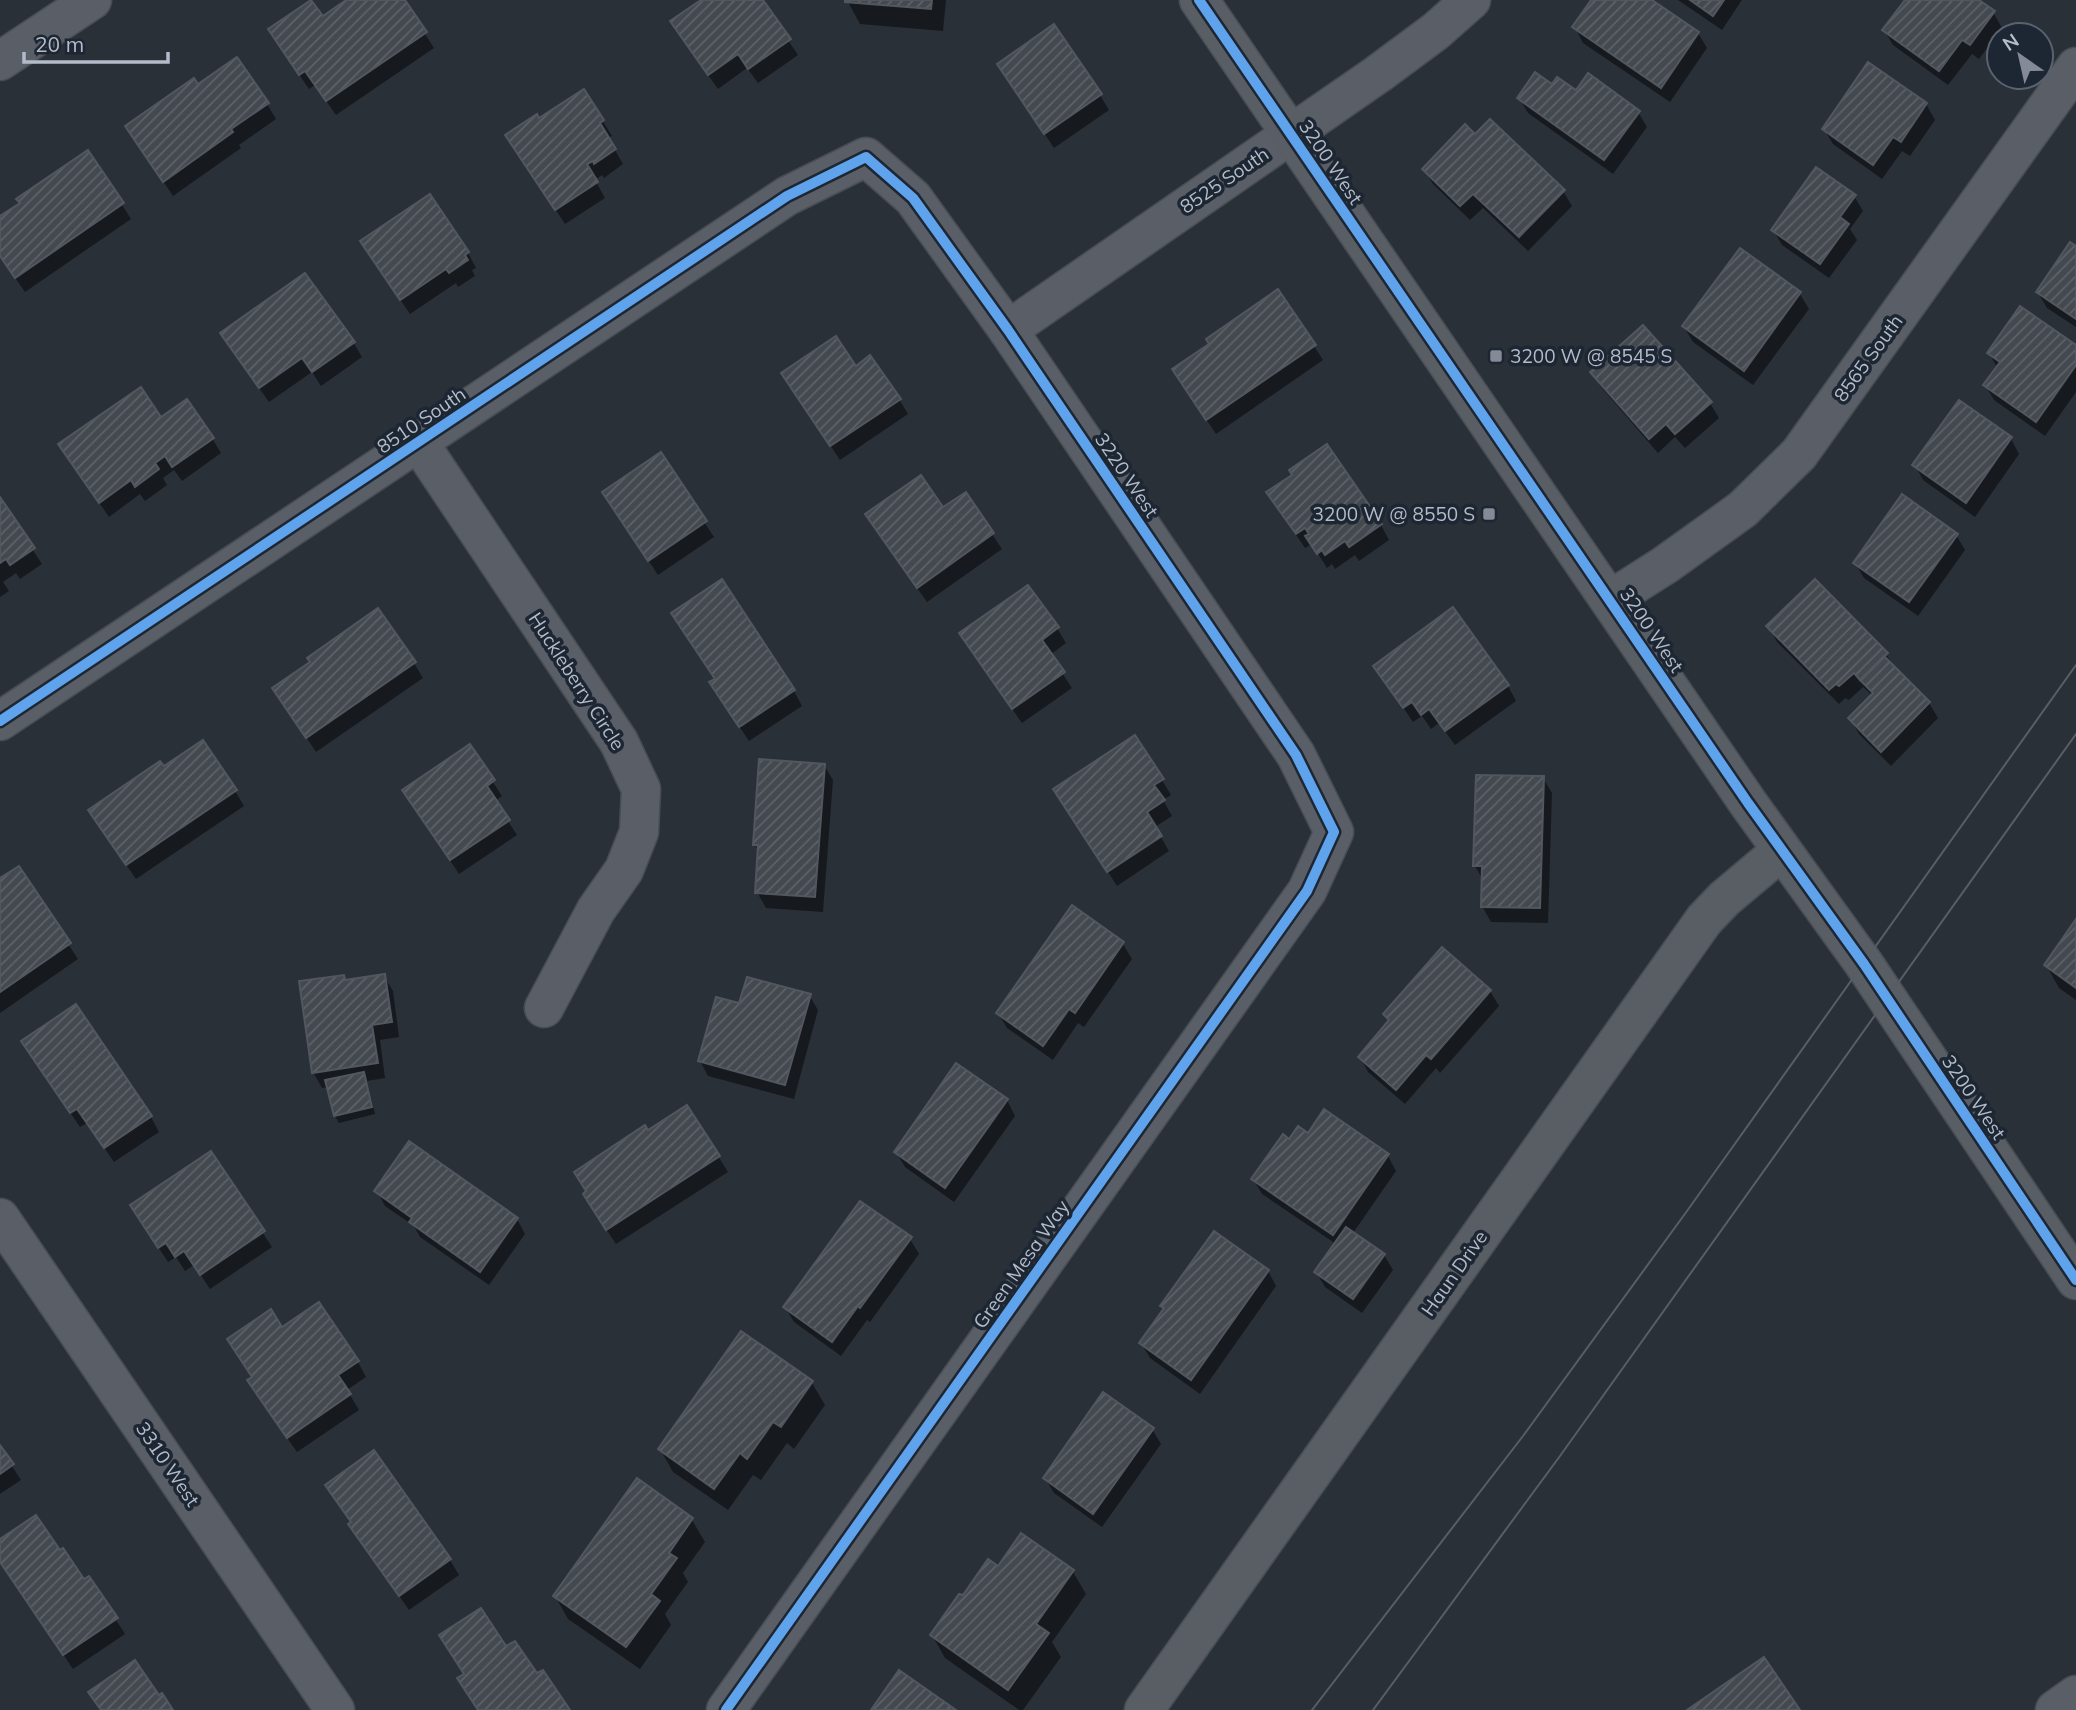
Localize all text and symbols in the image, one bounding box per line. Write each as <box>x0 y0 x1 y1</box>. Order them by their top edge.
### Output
scale bar <box>24 21 168 65</box>
north arrow <box>1985 21 2055 91</box>
text: N <box>1998 28 2023 56</box>
text: 20 m <box>35 31 84 57</box>
street label: 3200 West <box>1294 115 1368 209</box>
street label: 8525 South <box>1175 142 1273 218</box>
street label: 8565 South <box>1828 310 1908 406</box>
place label: 3200 W @ 8545 S <box>1510 344 1672 368</box>
marker: 3200 W @ 8545 S <box>1488 348 1504 364</box>
street label: 8510 South <box>372 382 470 458</box>
street label: 3220 West <box>1090 428 1164 522</box>
place label: 3200 W @ 8550 S <box>1313 502 1475 526</box>
marker: 3200 W @ 8550 S <box>1481 506 1497 522</box>
street label: 3200 West <box>1615 583 1689 677</box>
street label: Huckleberry Circle <box>524 608 630 754</box>
street label: 3200 West <box>1937 1050 2011 1144</box>
street label: Green Mesa Way <box>968 1195 1074 1333</box>
street label: Haun Drive <box>1416 1226 1492 1320</box>
street label: 3310 West <box>131 1417 205 1511</box>

